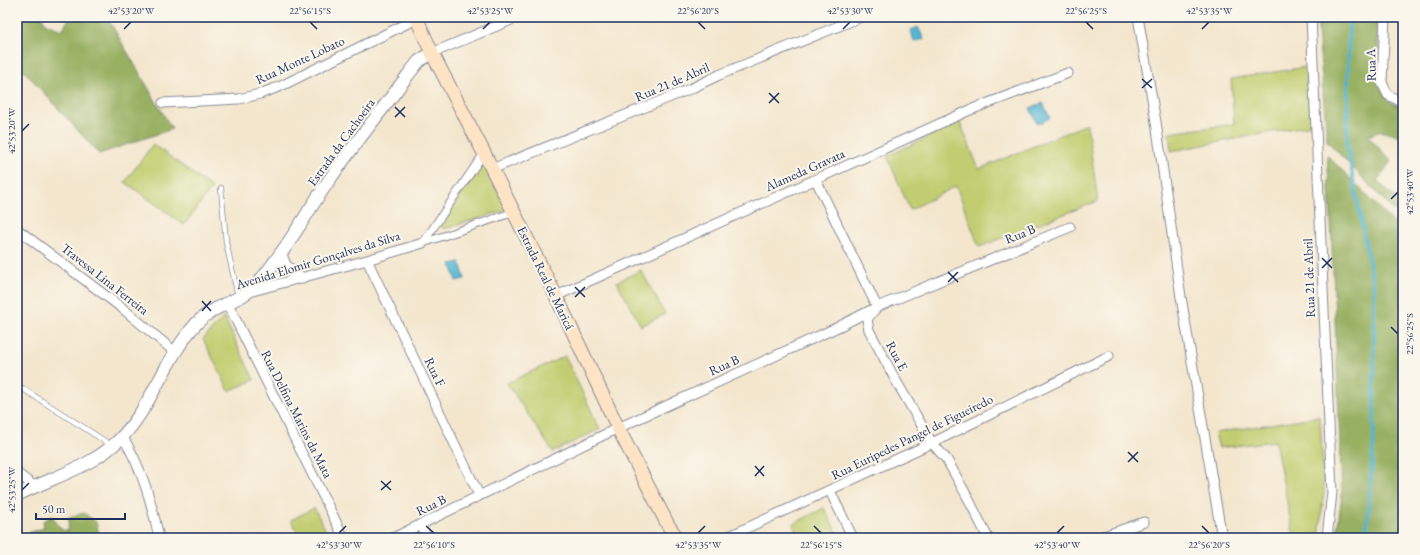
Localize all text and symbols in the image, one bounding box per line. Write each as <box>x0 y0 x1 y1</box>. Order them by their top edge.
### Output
text: 42°53'20"W <box>108 4 155 17</box>
text: 22°56'15"S <box>289 4 331 17</box>
text: 42°53'25"W <box>467 4 514 17</box>
text: 22°56'20"S <box>677 4 719 17</box>
text: 42°53'30"W <box>827 4 874 17</box>
text: 22°56'25"S <box>1065 4 1107 17</box>
text: 42°53'35"W <box>1186 4 1233 17</box>
street label: Rua Monte Lobato <box>253 32 347 88</box>
street label: Rua A <box>1362 47 1380 82</box>
street label: Rua 21 de Abril <box>632 59 712 105</box>
street label: Estrada da Cachoeira <box>303 94 379 189</box>
text: 42°53'20"W <box>5 107 18 154</box>
street label: Alameda Gravata <box>762 145 848 196</box>
text: 42°53'40"W <box>1403 168 1416 215</box>
street label: Rua B <box>1002 220 1038 248</box>
street label: Estrada Real de Maricá <box>513 223 579 333</box>
street label: Avenida Elomir Gonçalves da Silva <box>233 227 403 293</box>
street label: Rua 21 de Abril <box>1299 238 1319 318</box>
street label: Travessa Lina Ferreira <box>58 240 153 319</box>
text: 22°56'25"S <box>1403 313 1416 355</box>
street label: Rua E <box>882 338 912 374</box>
street label: Rua Delfina Marins da Mata <box>257 347 337 482</box>
street label: Rua B <box>706 350 742 379</box>
street label: Rua F <box>421 355 449 390</box>
street label: Rua Euripedes Pangel de Figueiredo <box>828 390 996 484</box>
text: 42°53'25"W <box>5 466 18 513</box>
street label: Rua B <box>413 490 449 520</box>
scale bar <box>36 495 125 521</box>
text: 50 m <box>42 501 66 517</box>
text: 42°53'30"W <box>316 538 363 551</box>
text: 22°56'10"S <box>413 538 455 551</box>
text: 42°53'35"W <box>675 538 722 551</box>
text: 22°56'15"S <box>800 538 842 551</box>
text: 42°53'40"W <box>1034 538 1081 551</box>
text: 22°56'20"S <box>1188 538 1230 551</box>

